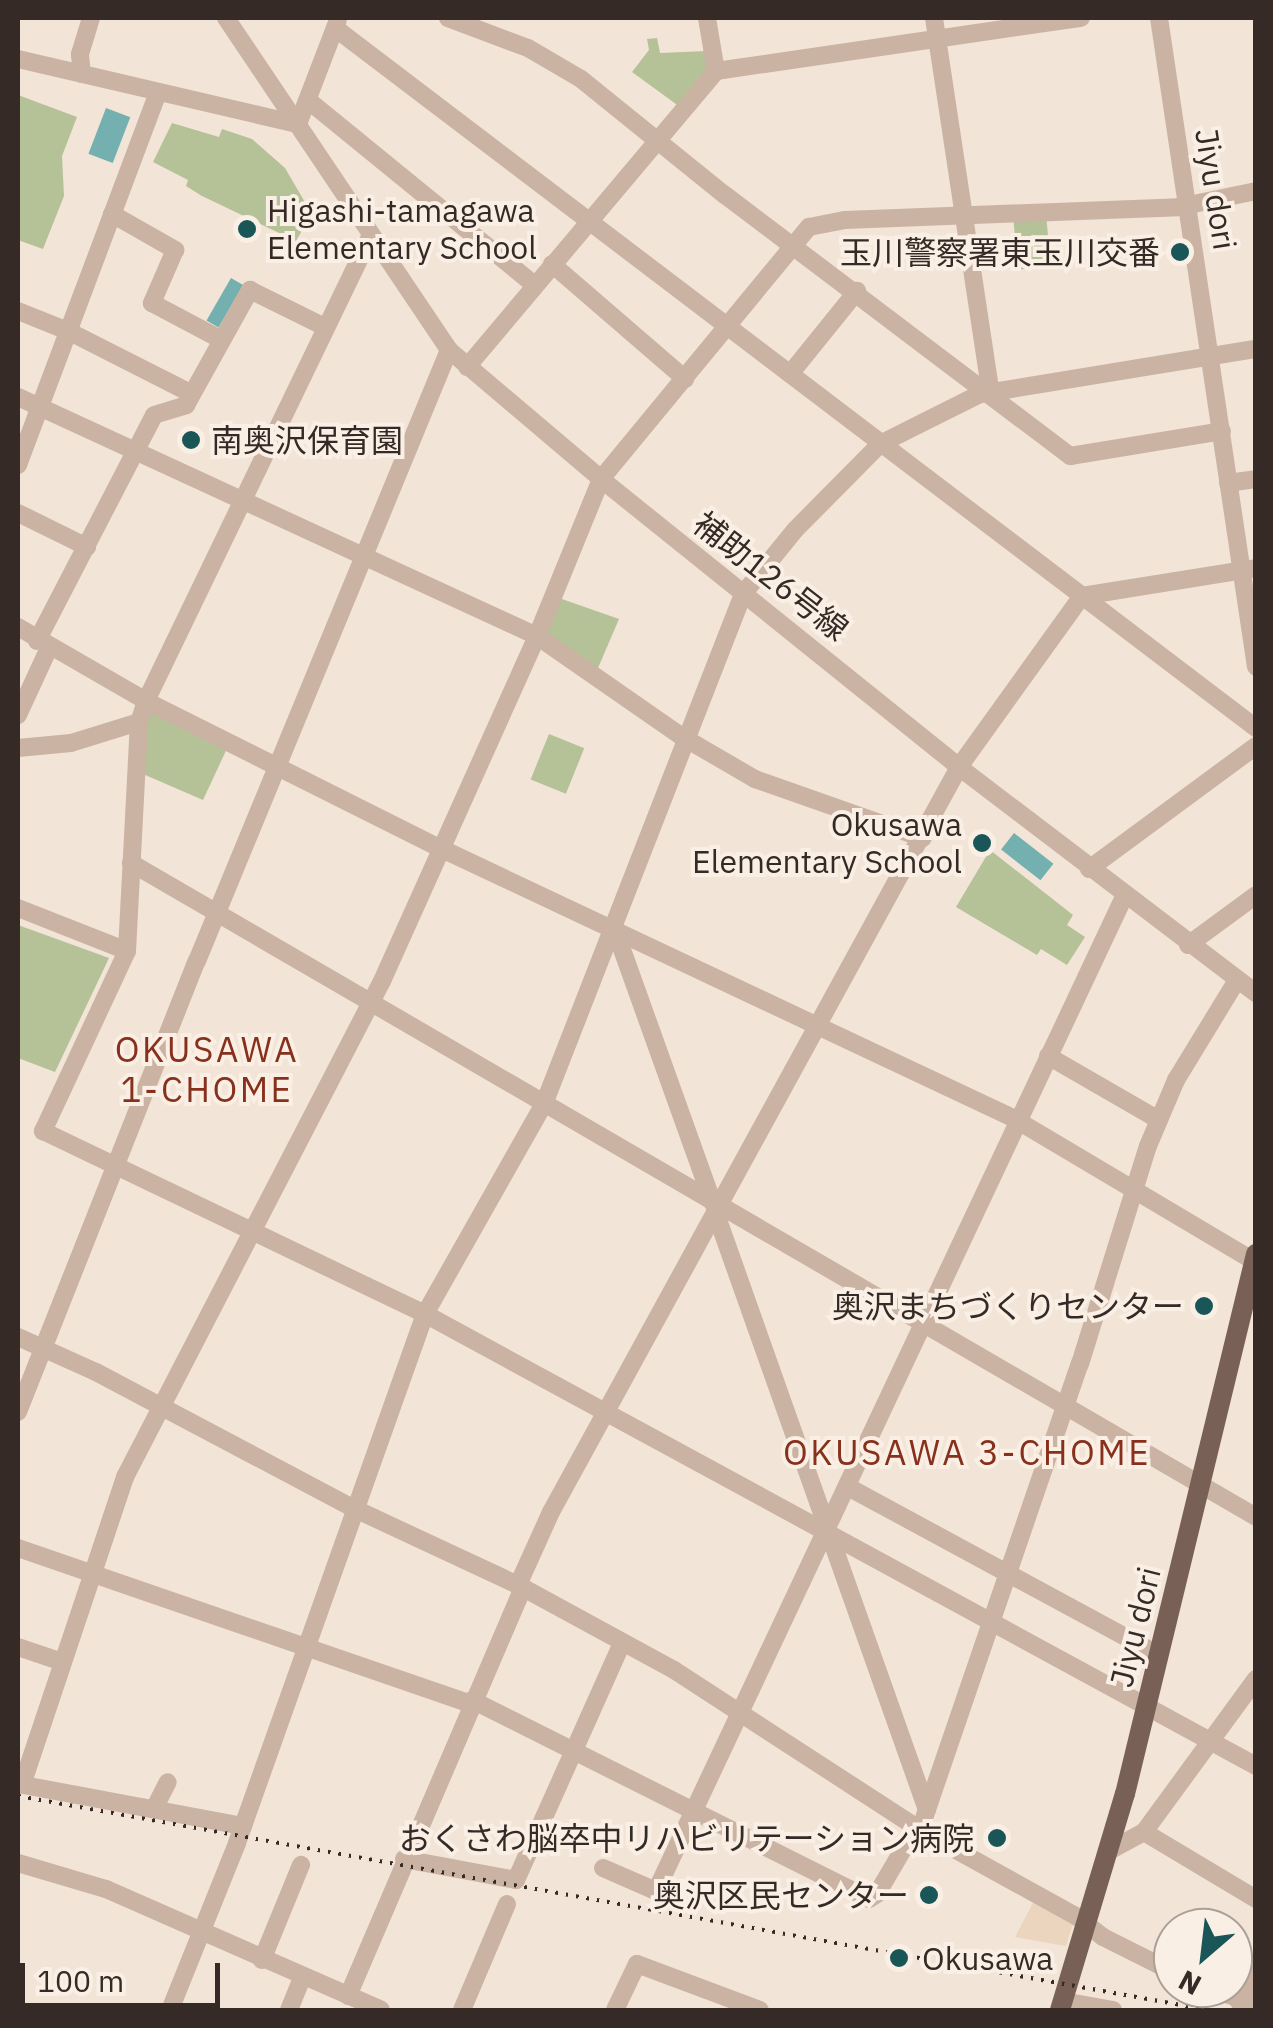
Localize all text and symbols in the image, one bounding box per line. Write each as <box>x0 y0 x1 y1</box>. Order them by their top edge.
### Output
street label: Jiyu dori <box>1187 126 1245 252</box>
place label: Higashi-tamagawa Elementary School <box>267 192 537 267</box>
marker: Higashi-tamagawa Elementary School <box>236 218 258 240</box>
place label: 玉川警察署東玉川交番 <box>840 233 1160 271</box>
marker: 玉川警察署東玉川交番 <box>1169 241 1191 263</box>
place label: 南奥沢保育園 <box>211 421 403 459</box>
marker: 南奥沢保育園 <box>180 429 202 451</box>
street label: 補助126号線 <box>686 504 856 648</box>
place label: Okusawa Elementary School <box>692 806 962 881</box>
marker: Okusawa Elementary School <box>971 832 993 854</box>
district label: OKUSAWA 1-CHOME <box>115 1028 299 1110</box>
place label: 奥沢まちづくりセンター <box>832 1287 1184 1325</box>
marker: 奥沢まちづくりセンター <box>1193 1295 1215 1317</box>
district label: OKUSAWA 3-CHOME <box>783 1431 1151 1473</box>
street label: Jiyu dori <box>1102 1563 1168 1691</box>
place label: おくさわ脳卒中リハビリテーション病院 <box>398 1819 974 1857</box>
marker: おくさわ脳卒中リハビリテーション病院 <box>984 1825 1010 1851</box>
place label: 奥沢区民センター <box>653 1876 909 1914</box>
marker: 奥沢区民センター <box>918 1884 940 1906</box>
north arrow <box>1153 1908 1253 2008</box>
place label: Okusawa <box>922 1939 1053 1977</box>
scale bar <box>25 1943 225 2005</box>
marker: Okusawa <box>886 1945 912 1971</box>
text: 100 m <box>37 1961 124 2000</box>
text: N <box>1172 1962 1207 2004</box>

